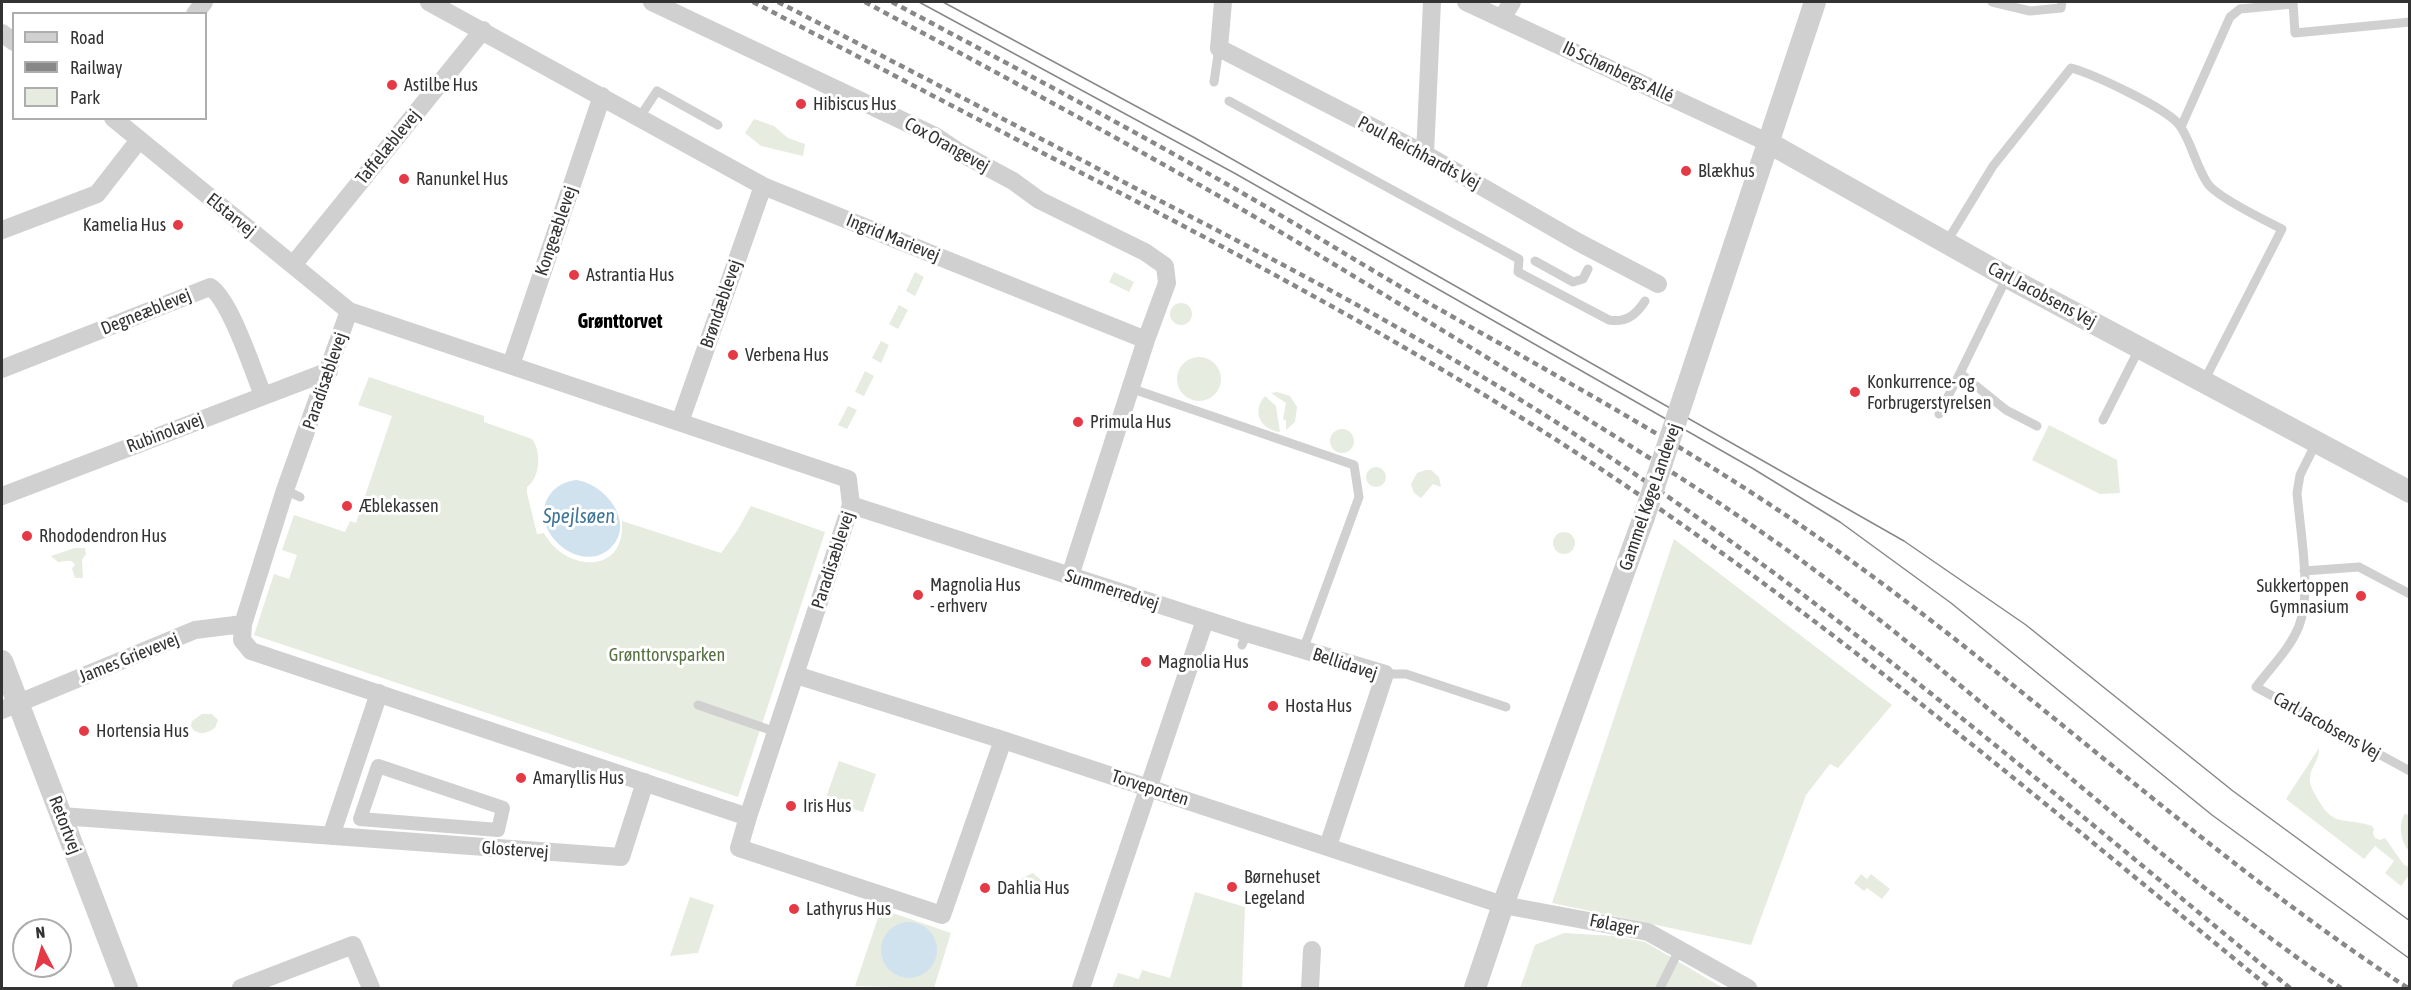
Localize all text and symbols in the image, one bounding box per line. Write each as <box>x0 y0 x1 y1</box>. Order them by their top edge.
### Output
legend <box>12 12 207 120</box>
text: Road <box>70 27 104 48</box>
street label: Ib Schønbergs Allé <box>1559 37 1677 107</box>
text: Railway <box>70 57 122 78</box>
place label: Astilbe Hus <box>404 74 478 96</box>
marker: Astilbe Hus <box>385 78 399 92</box>
text: Park <box>70 87 100 108</box>
place label: Hibiscus Hus <box>813 93 896 115</box>
marker: Hibiscus Hus <box>794 97 808 111</box>
street label: Taffelæblevej <box>351 105 425 189</box>
street label: Poul Reichhardts Vej <box>1354 112 1484 194</box>
street label: Cox Orangevej <box>901 113 993 177</box>
place label: Blækhus <box>1698 160 1755 182</box>
marker: Blækhus <box>1679 164 1693 178</box>
place label: Ranunkel Hus <box>416 168 508 190</box>
marker: Ranunkel Hus <box>397 172 411 186</box>
street label: Kongeæblevej <box>531 183 581 279</box>
street label: Elstarvej <box>202 189 260 241</box>
street label: Ingrid Marievej <box>843 209 943 267</box>
place label: Kamelia Hus <box>83 214 166 236</box>
marker: Kamelia Hus <box>171 218 185 232</box>
street label: Brøndæblevej <box>696 257 746 351</box>
street label: Carl Jacobsens Vej <box>1984 257 2100 333</box>
place label: Astrantia Hus <box>586 264 674 286</box>
marker: Astrantia Hus <box>567 268 581 282</box>
street label: Degneæblevej <box>98 284 194 340</box>
district label: Grønttorvet <box>577 310 663 334</box>
street label: Paradisæblevej <box>298 329 352 433</box>
place label: Verbena Hus <box>745 344 829 366</box>
marker: Verbena Hus <box>726 348 740 362</box>
place label: Konkurrence- og Forbrugerstyrelsen <box>1867 371 1992 413</box>
marker: Konkurrence- og Forbrugerstyrelsen <box>1848 385 1862 399</box>
street label: Rubinolavej <box>124 409 206 457</box>
place label: Primula Hus <box>1090 411 1171 433</box>
marker: Primula Hus <box>1071 415 1085 429</box>
street label: Gammel Køge Landevej <box>1615 421 1685 573</box>
place label: Æblekassen <box>359 495 439 517</box>
marker: Æblekassen <box>340 499 354 513</box>
water label: Spejlsøen <box>543 505 615 529</box>
street label: Paradisæblevej <box>807 508 859 612</box>
place label: Rhododendron Hus <box>39 525 167 547</box>
marker: Rhododendron Hus <box>20 529 34 543</box>
street label: Summerredvej <box>1062 565 1162 615</box>
place label: Magnolia Hus - erhverv <box>930 574 1021 616</box>
place label: Sukkertoppen Gymnasium <box>2257 575 2349 618</box>
marker: Magnolia Hus - erhverv <box>911 588 925 602</box>
marker: Sukkertoppen Gymnasium <box>2354 589 2368 603</box>
street label: James Grievevej <box>76 628 182 688</box>
street label: Bellidavej <box>1310 643 1380 685</box>
park label: Grønttorvsparken <box>609 644 725 666</box>
place label: Magnolia Hus <box>1158 651 1249 673</box>
marker: Magnolia Hus <box>1139 655 1153 669</box>
street label: Carl Jacobsens Vej <box>2270 688 2384 764</box>
place label: Hosta Hus <box>1285 695 1352 717</box>
marker: Hosta Hus <box>1266 699 1280 713</box>
place label: Hortensia Hus <box>96 720 189 742</box>
marker: Hortensia Hus <box>77 724 91 738</box>
street label: Torveporten <box>1109 765 1191 811</box>
place label: Amaryllis Hus <box>533 767 624 789</box>
marker: Amaryllis Hus <box>514 771 528 785</box>
street label: Retortvej <box>44 793 86 857</box>
place label: Iris Hus <box>803 795 851 817</box>
marker: Iris Hus <box>784 799 798 813</box>
street label: Glostervej <box>481 837 549 863</box>
place label: Børnehuset Legeland <box>1244 866 1320 908</box>
place label: Dahlia Hus <box>997 877 1069 899</box>
marker: Børnehuset Legeland <box>1225 880 1239 894</box>
marker: Dahlia Hus <box>978 881 992 895</box>
place label: Lathyrus Hus <box>806 898 891 920</box>
marker: Lathyrus Hus <box>787 902 801 916</box>
street label: Følager <box>1588 910 1640 940</box>
north arrow <box>12 918 72 978</box>
text: N <box>35 923 46 942</box>

